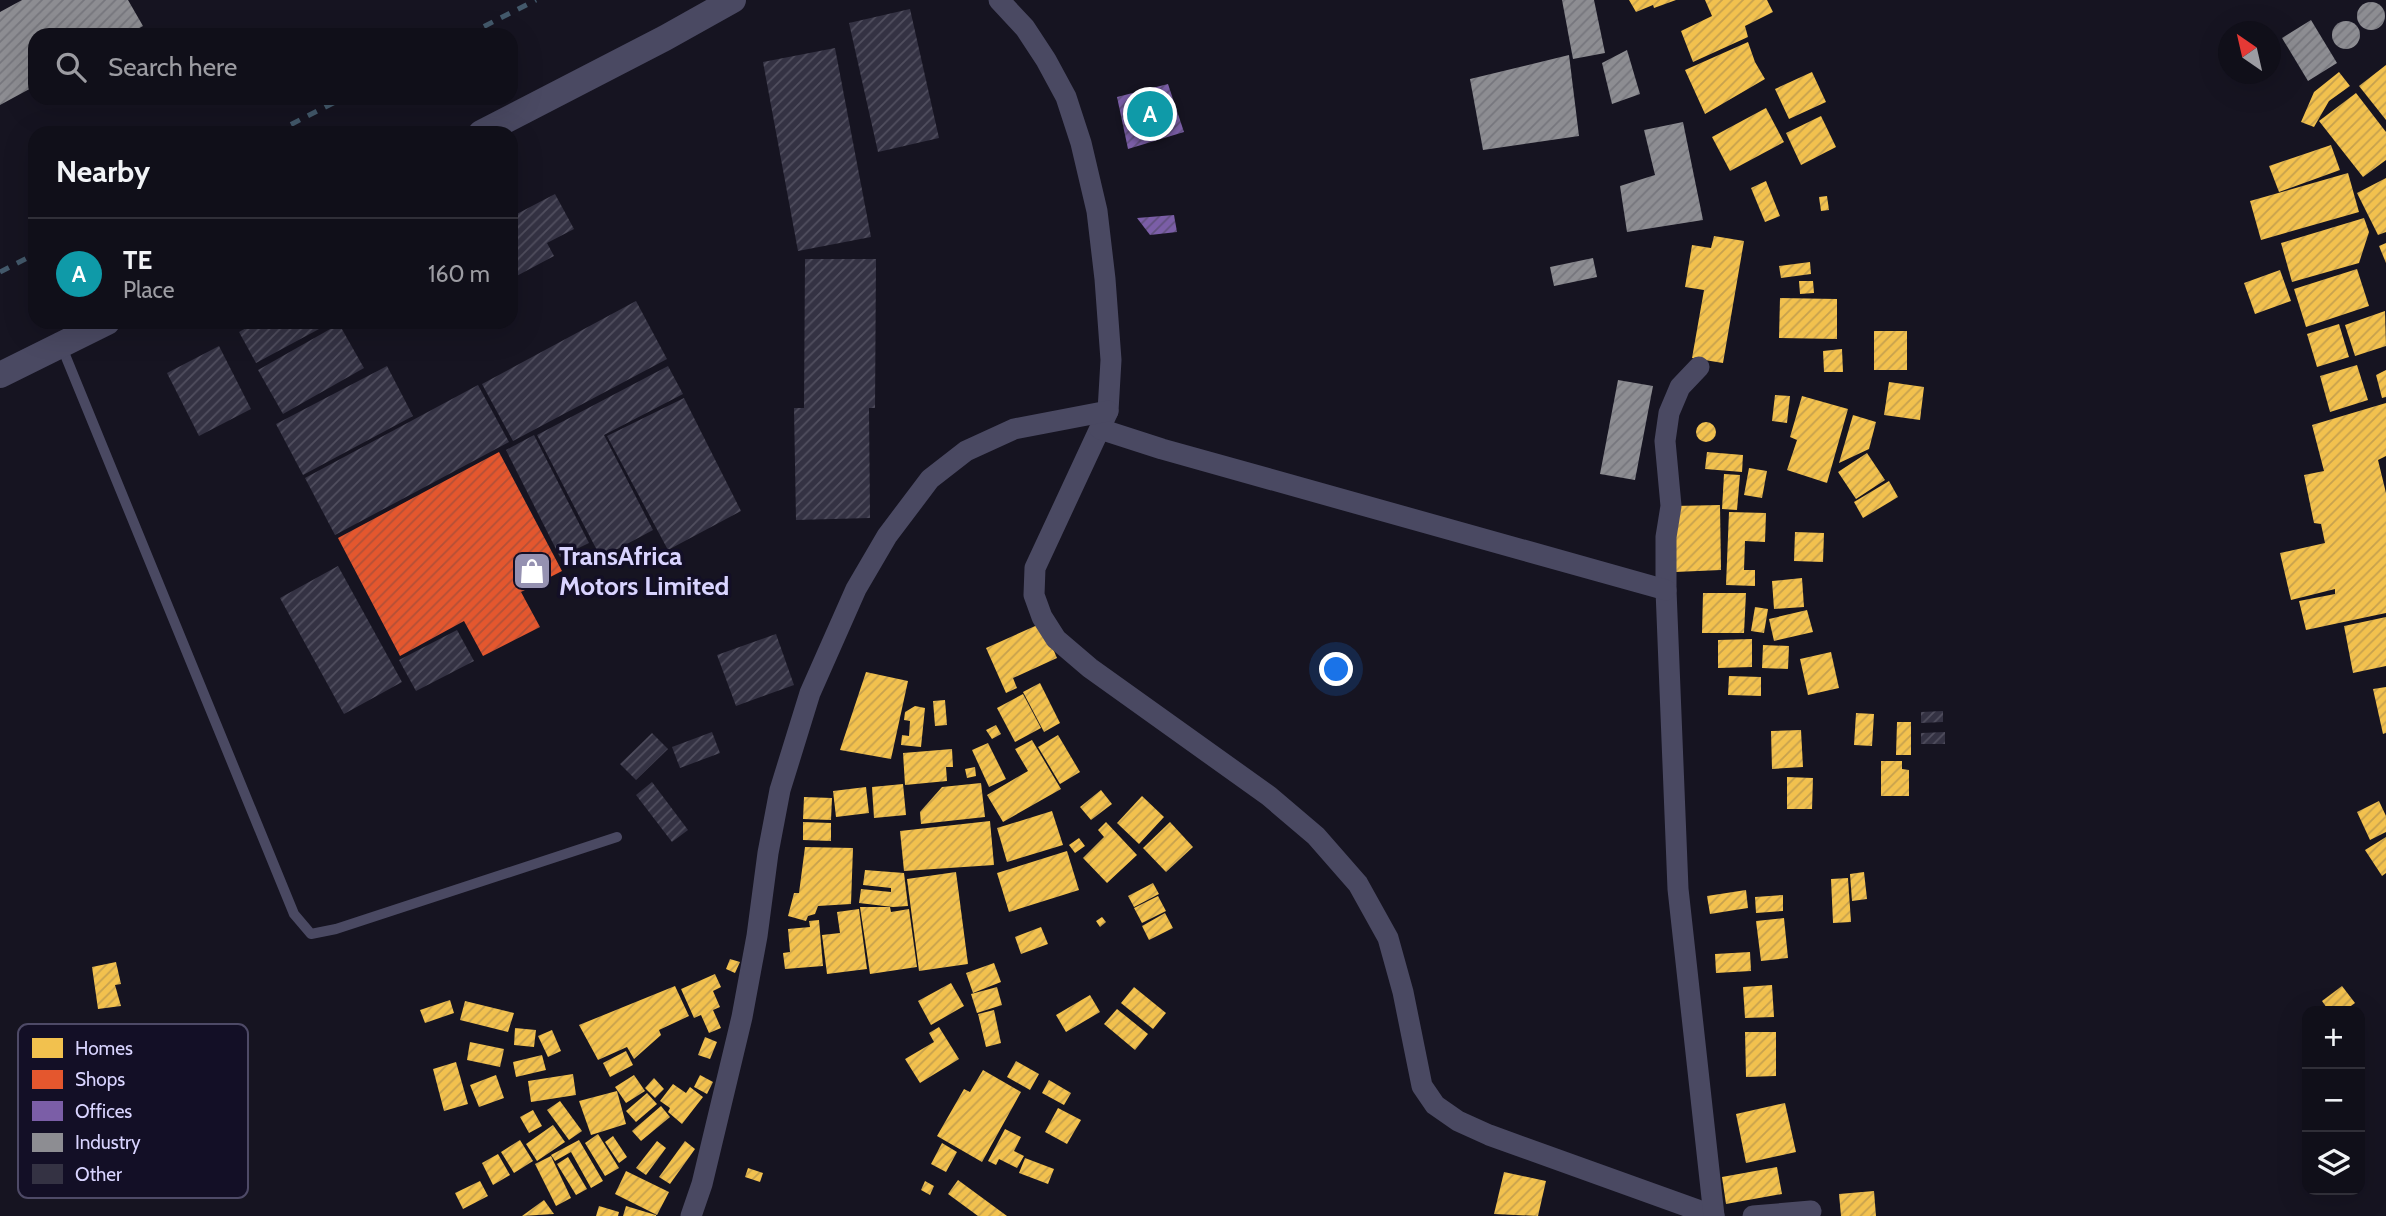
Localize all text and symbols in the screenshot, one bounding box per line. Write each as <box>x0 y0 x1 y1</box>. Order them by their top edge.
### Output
north arrow <box>2218 21 2281 84</box>
search box <box>28 28 518 105</box>
icon: search <box>52 48 90 86</box>
text: Search here <box>108 51 237 83</box>
pin: A <box>1127 88 1173 140</box>
text: Nearby <box>56 153 150 190</box>
text: TE <box>123 244 152 276</box>
text: A <box>72 260 86 288</box>
text: 160 m <box>428 260 490 288</box>
text: Place <box>123 276 175 304</box>
place label: TransAfrica Motors Limited <box>559 540 729 602</box>
shop icon: TransAfrica Motors Limited <box>511 550 553 592</box>
your location <box>1319 652 1353 686</box>
map controls <box>2302 1006 2365 1195</box>
button: + <box>2302 1006 2365 1069</box>
legend <box>18 1024 248 1198</box>
text: Homes <box>75 1037 133 1060</box>
text: Shops <box>75 1068 125 1091</box>
button: − <box>2302 1069 2365 1132</box>
text: Offices <box>75 1100 132 1123</box>
text: Industry <box>75 1131 141 1154</box>
button: layers <box>2302 1132 2365 1195</box>
text: Other <box>75 1163 122 1186</box>

